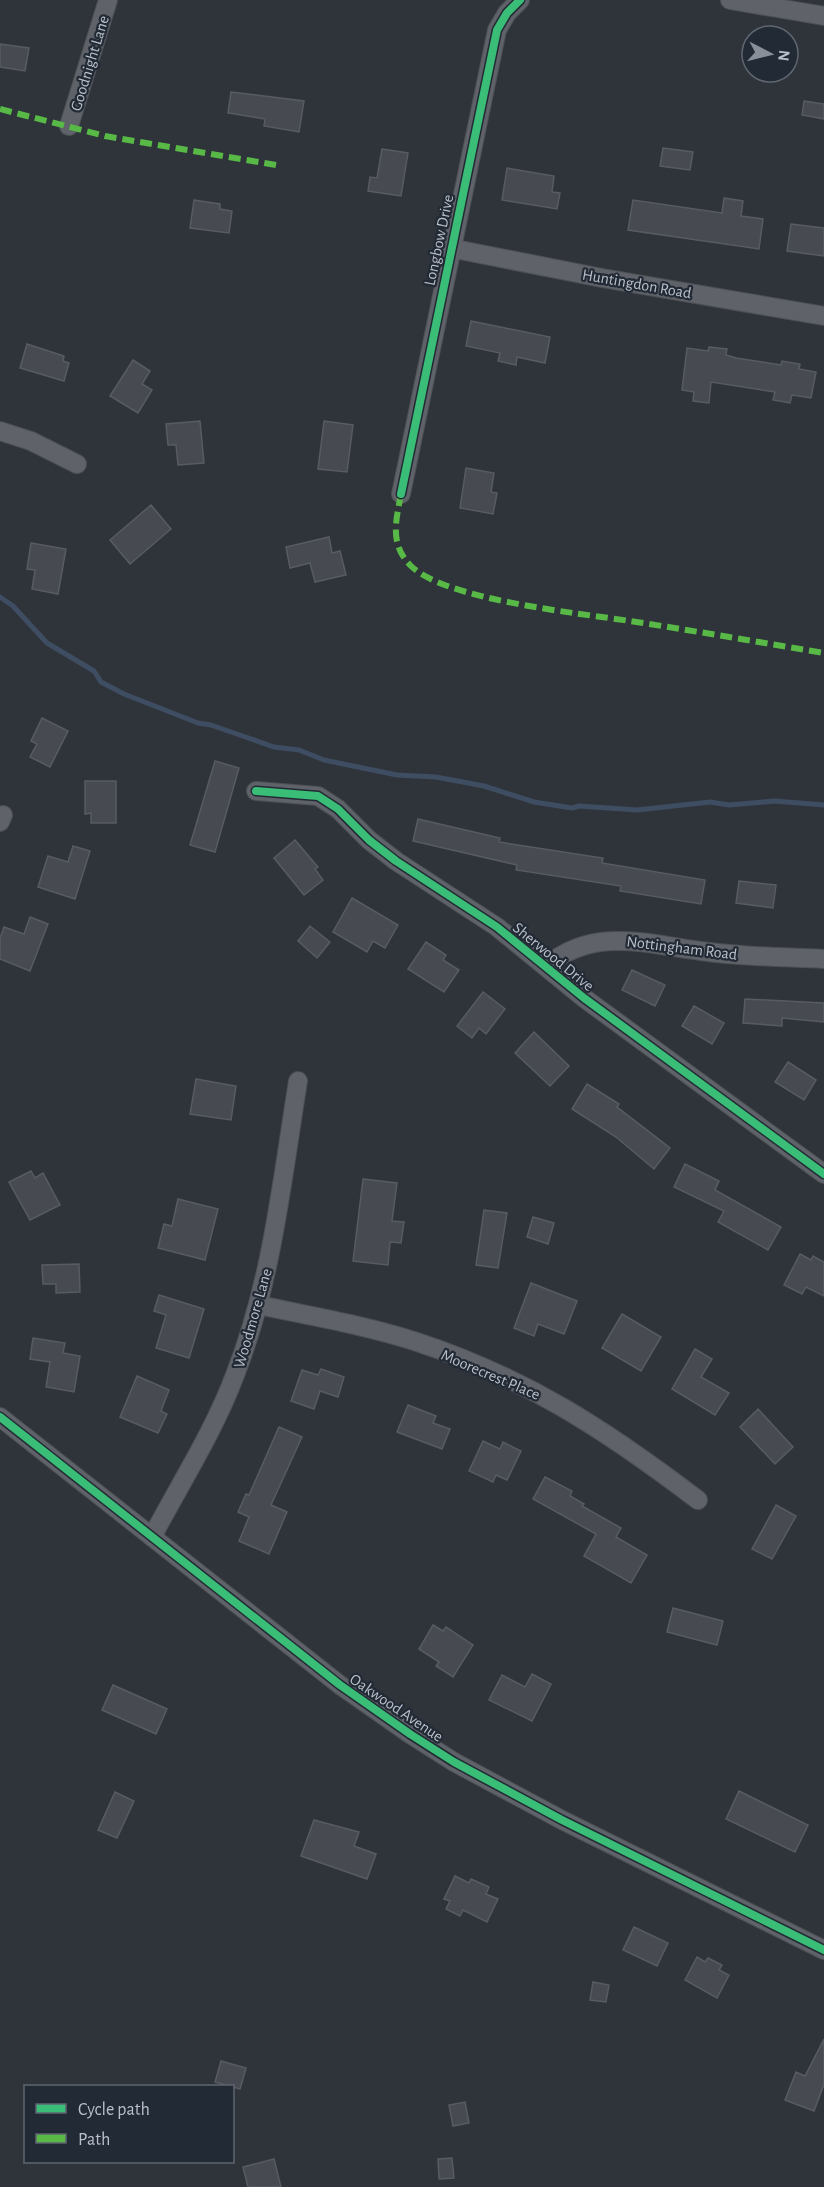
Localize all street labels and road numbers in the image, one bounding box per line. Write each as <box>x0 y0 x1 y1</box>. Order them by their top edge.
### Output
street label: Goodnight Lane <box>68 14 112 113</box>
street label: Longbow Drive <box>422 193 456 287</box>
street label: Huntingdon Road <box>581 266 693 301</box>
street label: Sherwood Drive <box>510 919 597 994</box>
street label: Nottingham Road <box>626 933 738 963</box>
street label: Woodmore Lane <box>231 1267 275 1370</box>
street label: Moorecrest Place <box>439 1347 542 1403</box>
street label: Oakwood Avenue <box>347 1671 446 1745</box>

